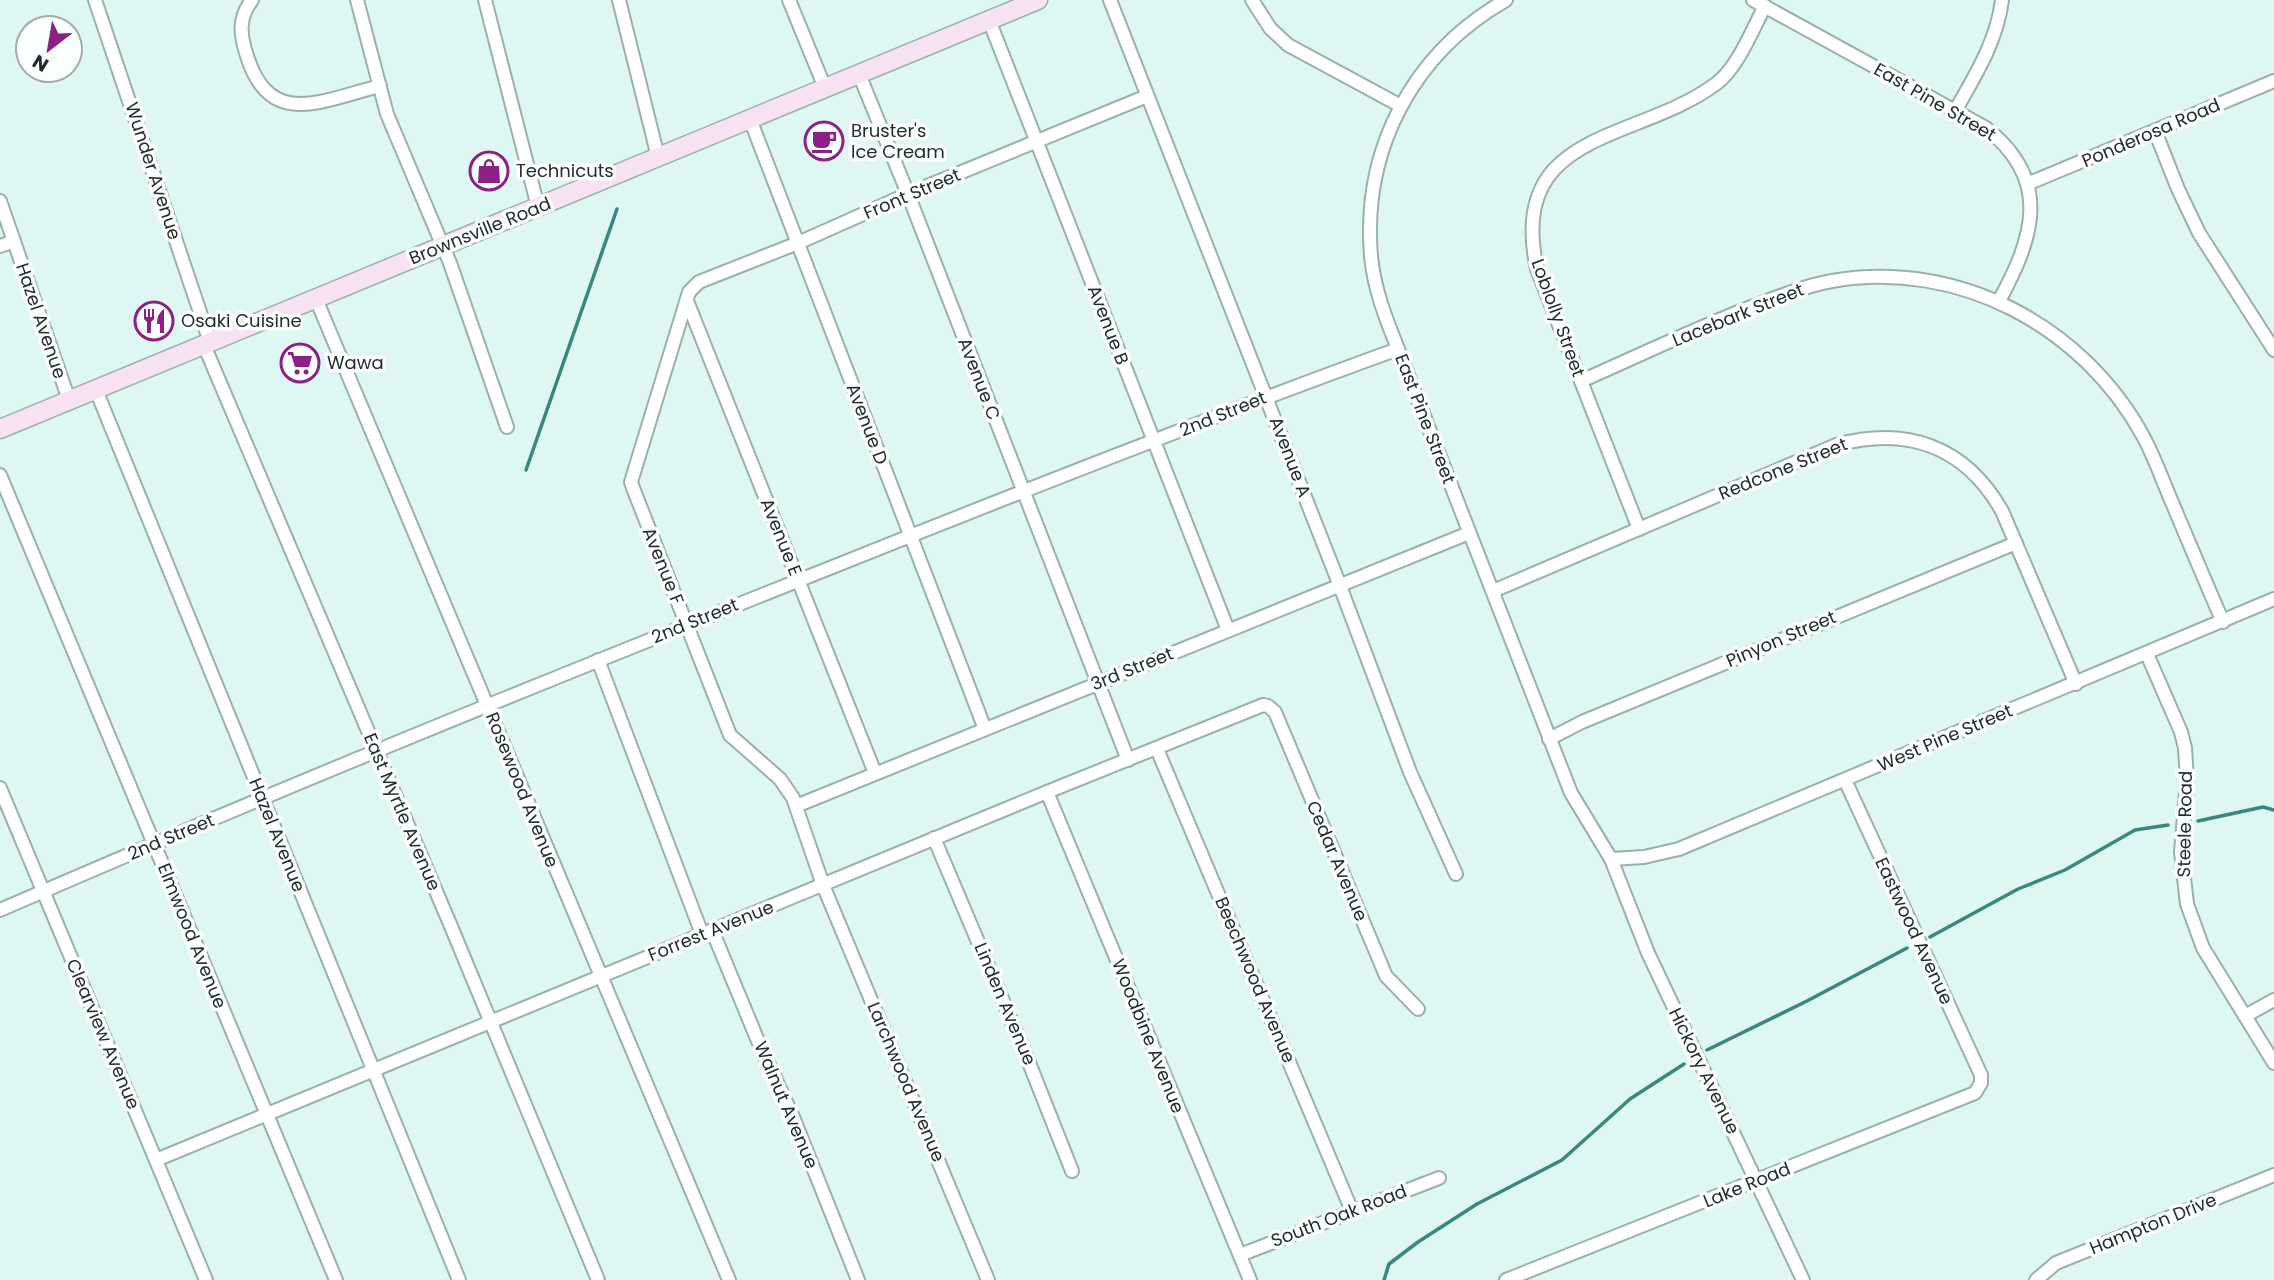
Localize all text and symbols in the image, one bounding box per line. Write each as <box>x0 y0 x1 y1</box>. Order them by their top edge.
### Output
north arrow <box>14 14 84 84</box>
text: N <box>27 48 54 78</box>
street label: East Pine Street <box>1870 56 2001 147</box>
street label: Ponderosa Road <box>2078 92 2224 173</box>
street label: Wunder Avenue <box>119 99 187 243</box>
place label: Bruster's Ice Cream <box>851 118 945 164</box>
cafe icon: Bruster's Ice Cream <box>803 120 845 162</box>
shop icon: Technicuts <box>468 150 510 192</box>
place label: Technicuts <box>516 158 614 183</box>
street label: Front Street <box>860 162 964 225</box>
street label: Brownsville Road <box>405 191 555 270</box>
street label: Loblolly Street <box>1526 255 1591 380</box>
street label: Hazel Avenue <box>10 260 73 382</box>
street label: Lacebark Street <box>1668 277 1807 352</box>
street label: Avenue B <box>1082 281 1135 368</box>
restaurant icon: Osaki Cuisine <box>133 300 175 342</box>
place label: Osaki Cuisine <box>181 308 302 333</box>
street label: Avenue C <box>952 334 1007 424</box>
supermarket icon: Wawa <box>279 342 321 384</box>
place label: Wawa <box>327 350 384 375</box>
street label: East Pine Street <box>1389 350 1462 487</box>
street label: Avenue D <box>841 380 894 468</box>
street label: 2nd Street <box>1176 385 1270 442</box>
street label: Avenue A <box>1264 413 1317 501</box>
street label: Redcone Street <box>1715 431 1851 506</box>
street label: Avenue E <box>755 494 808 579</box>
street label: Avenue F <box>637 523 690 608</box>
street label: 2nd Street <box>648 592 742 649</box>
street label: Pinyon Street <box>1722 604 1840 673</box>
street label: 3rd Street <box>1087 641 1177 696</box>
street label: West Pine Street <box>1873 698 2016 777</box>
street label: Rosewood Avenue <box>480 708 565 871</box>
street label: East Myrtle Avenue <box>358 729 447 894</box>
street label: Steele Road <box>2171 770 2198 878</box>
street label: Hazel Avenue <box>243 774 312 896</box>
street label: Cedar Avenue <box>1301 797 1374 925</box>
street label: 2nd Street <box>124 807 218 866</box>
street label: Eastwood Avenue <box>1869 853 1960 1008</box>
street label: Elmwood Avenue <box>152 859 233 1012</box>
street label: Beechwood Avenue <box>1209 893 1302 1067</box>
street label: Forrest Avenue <box>644 894 777 967</box>
street label: Linden Avenue <box>968 939 1043 1069</box>
street label: Clearview Avenue <box>60 955 146 1113</box>
street label: Woodbine Avenue <box>1106 955 1191 1117</box>
street label: Larchwood Avenue <box>861 998 951 1166</box>
street label: Hickory Avenue <box>1663 1003 1746 1138</box>
street label: Walnut Avenue <box>748 1037 825 1172</box>
street label: Lake Road <box>1699 1156 1794 1213</box>
street label: South Oak Road <box>1267 1178 1410 1253</box>
street label: Hampton Drive <box>2086 1187 2220 1260</box>

